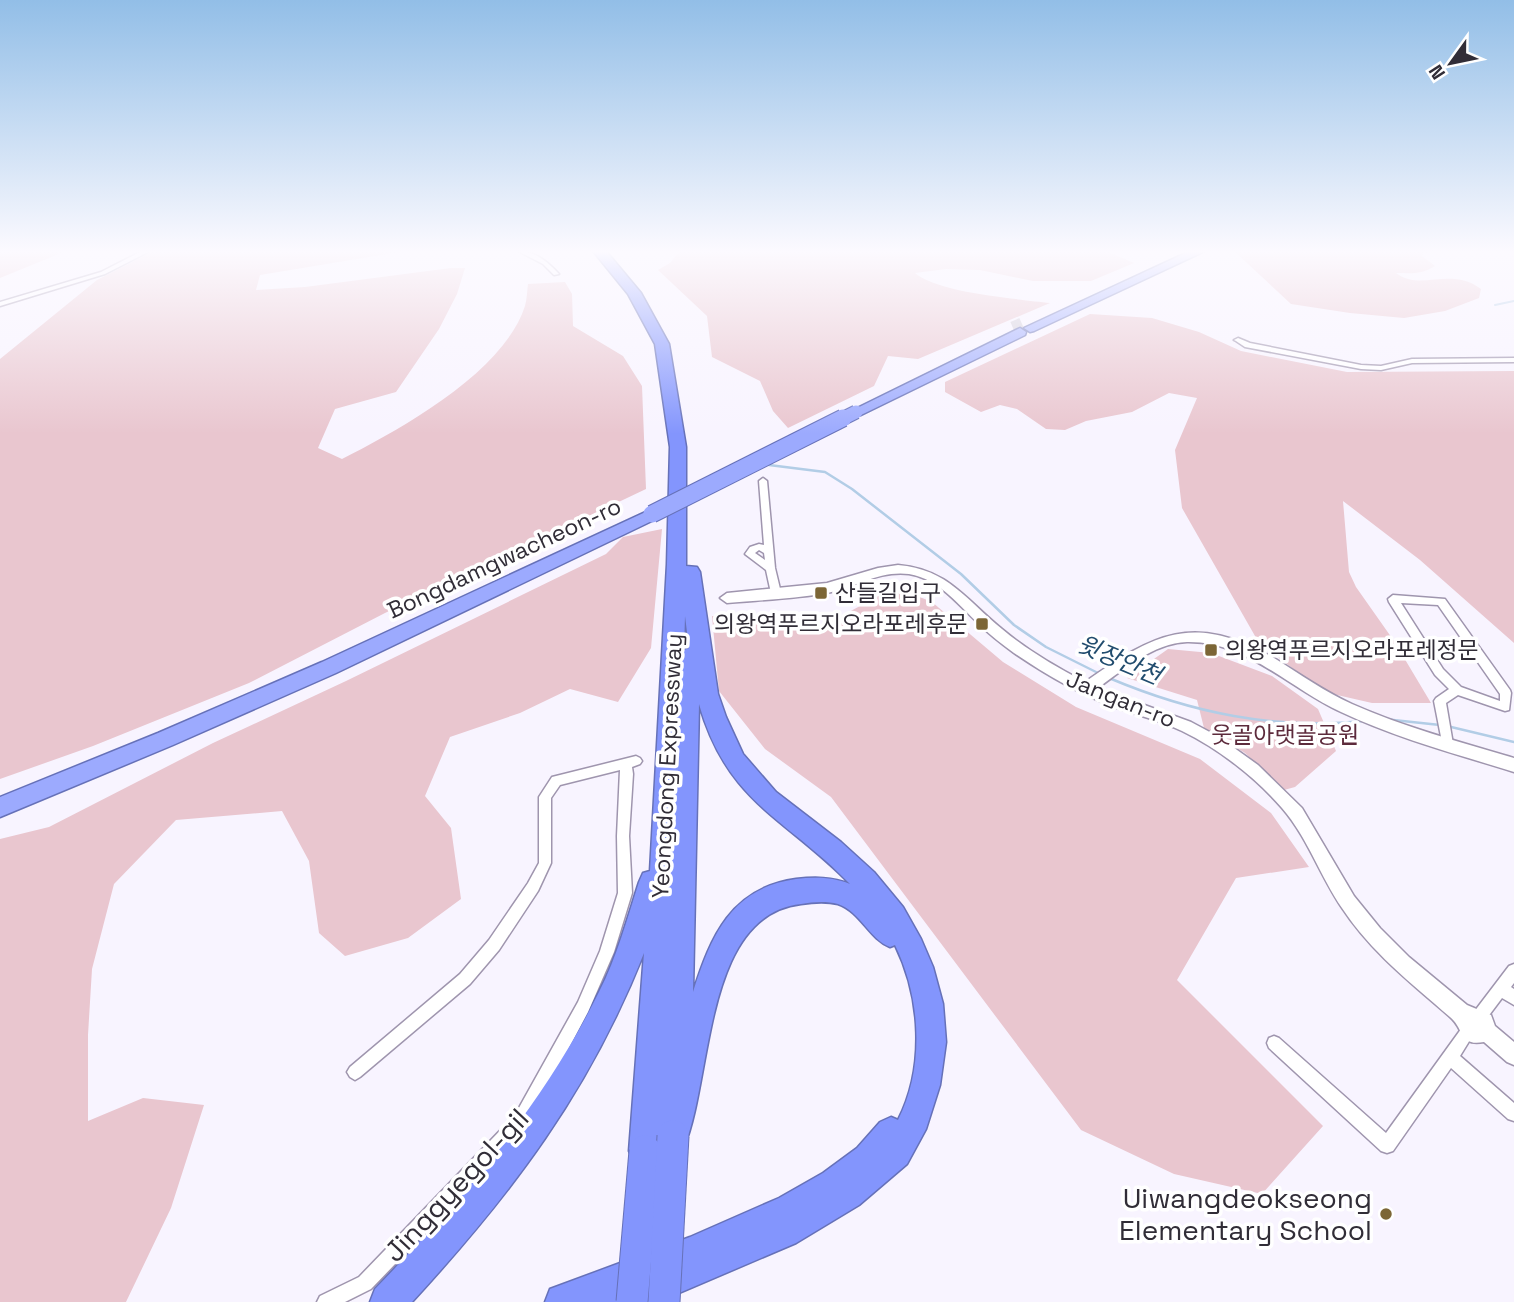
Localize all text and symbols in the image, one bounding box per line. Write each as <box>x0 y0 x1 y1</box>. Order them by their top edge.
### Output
north arrow <box>1416 28 1486 98</box>
text: N <box>1423 60 1451 84</box>
street label: Bongdamgwacheon-ro <box>382 491 626 625</box>
place label: 산들길입구 <box>835 578 941 608</box>
marker: 산들길입구 <box>813 585 829 601</box>
place label: 의왕역푸르지오라포레후문 <box>714 609 968 639</box>
marker: 의왕역푸르지오라포레후문 <box>974 616 990 632</box>
water label: 윗장안천 <box>1072 628 1169 692</box>
street label: Yeongdong Expressway <box>645 633 689 899</box>
place label: 의왕역푸르지오라포레정문 <box>1225 635 1479 665</box>
marker: 의왕역푸르지오라포레정문 <box>1203 642 1219 658</box>
street label: Jangan-ro <box>1062 663 1180 735</box>
park label: 웃골아랫골공원 <box>1211 720 1359 750</box>
street label: Jinggyegol-gil <box>376 1101 536 1269</box>
place label: Uiwangdeokseong Elementary School <box>1119 1180 1372 1248</box>
marker: Uiwangdeokseong Elementary School <box>1378 1206 1394 1222</box>

